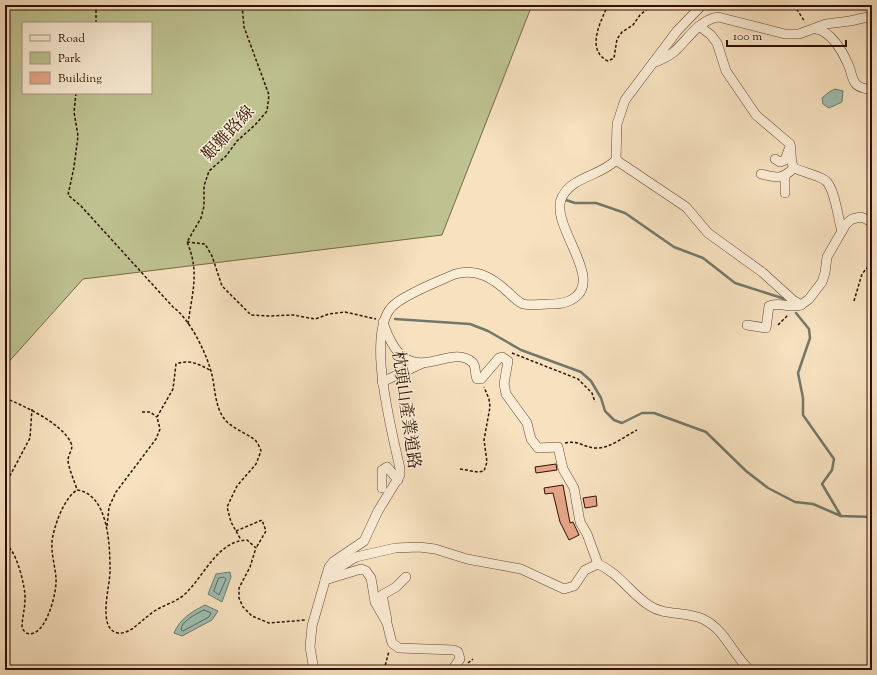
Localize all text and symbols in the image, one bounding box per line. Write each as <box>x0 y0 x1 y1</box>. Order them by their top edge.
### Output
legend <box>22 22 152 94</box>
scale bar <box>727 22 846 48</box>
text: 100 m <box>733 28 762 46</box>
text: Road <box>58 30 85 48</box>
text: Park <box>58 50 81 68</box>
text: Building <box>58 70 102 88</box>
street label: 艱難路線 <box>197 101 261 167</box>
street label: 枕頭山產業道路 <box>385 349 425 471</box>

